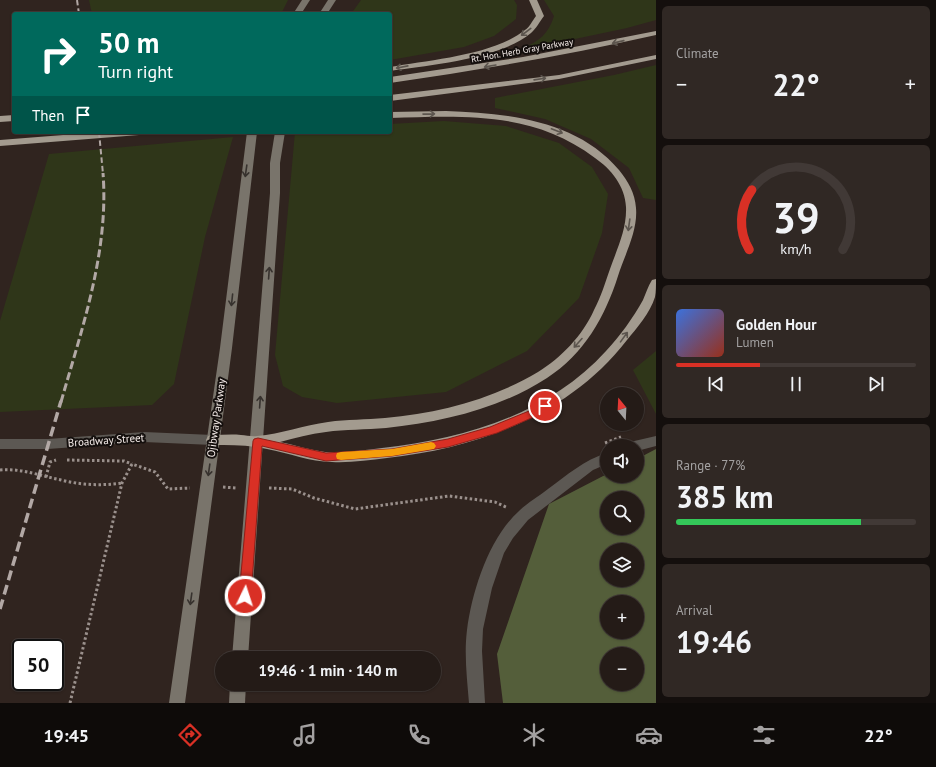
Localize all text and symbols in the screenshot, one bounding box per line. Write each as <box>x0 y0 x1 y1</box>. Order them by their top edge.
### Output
text: 50 m <box>98 24 159 61</box>
icon: right <box>32 28 84 80</box>
one-way arrow <box>520 28 531 36</box>
street label: Rt. Hon. Herb Gray Parkway <box>470 35 575 64</box>
one-way arrow <box>612 38 625 46</box>
text: Climate <box>676 45 719 62</box>
text: Turn right <box>98 60 173 83</box>
one-way arrow <box>484 62 497 70</box>
one-way arrow <box>396 63 409 71</box>
text: 22° <box>772 65 820 104</box>
text: − <box>676 70 687 98</box>
text: + <box>905 70 916 98</box>
one-way arrow <box>533 75 546 83</box>
icon: arrive <box>72 104 94 126</box>
text: Then <box>32 106 64 125</box>
one-way arrow <box>422 110 435 118</box>
one-way arrow <box>550 128 562 136</box>
one-way arrow <box>242 164 250 177</box>
text: 39 <box>772 191 820 244</box>
one-way arrow <box>625 218 633 231</box>
text: km/h <box>780 239 812 258</box>
one-way arrow <box>265 267 272 280</box>
one-way arrow <box>228 293 235 306</box>
text: Golden Hour <box>736 315 816 334</box>
one-way arrow <box>620 332 628 343</box>
text: Lumen <box>736 334 774 351</box>
one-way arrow <box>573 338 582 348</box>
icon: previous <box>705 373 727 395</box>
icon: pause <box>785 373 807 395</box>
icon: next <box>865 373 887 395</box>
street label: Ojibway Parkway <box>204 377 229 458</box>
north arrow <box>600 387 644 431</box>
map controls <box>600 387 644 691</box>
pin <box>528 389 562 423</box>
icon: arrive <box>534 395 556 417</box>
one-way arrow <box>257 396 264 409</box>
street label: Broadway Street <box>67 430 145 450</box>
button: sound <box>600 439 644 483</box>
text: Range · 77% <box>676 457 745 474</box>
one-way arrow <box>205 463 213 476</box>
text: 385 km <box>676 477 774 516</box>
button: search <box>600 491 644 535</box>
button: layers <box>600 543 644 587</box>
position arrow <box>224 575 266 617</box>
one-way arrow <box>187 592 195 605</box>
button: + <box>600 595 644 639</box>
text: Arrival <box>676 602 712 619</box>
text: 19:46 <box>676 622 752 661</box>
speed limit sign: 50 <box>12 639 64 691</box>
button: − <box>600 647 644 691</box>
text: 19:46 · 1 min · 140 m <box>259 661 397 680</box>
icon: directions <box>176 721 204 749</box>
icon: music <box>291 721 319 749</box>
icon: phone <box>405 721 433 749</box>
icon: climate <box>520 721 548 749</box>
icon: car <box>635 721 663 749</box>
icon: filters <box>750 721 778 749</box>
text: 19:45 <box>43 724 89 747</box>
text: 22° <box>864 724 893 747</box>

